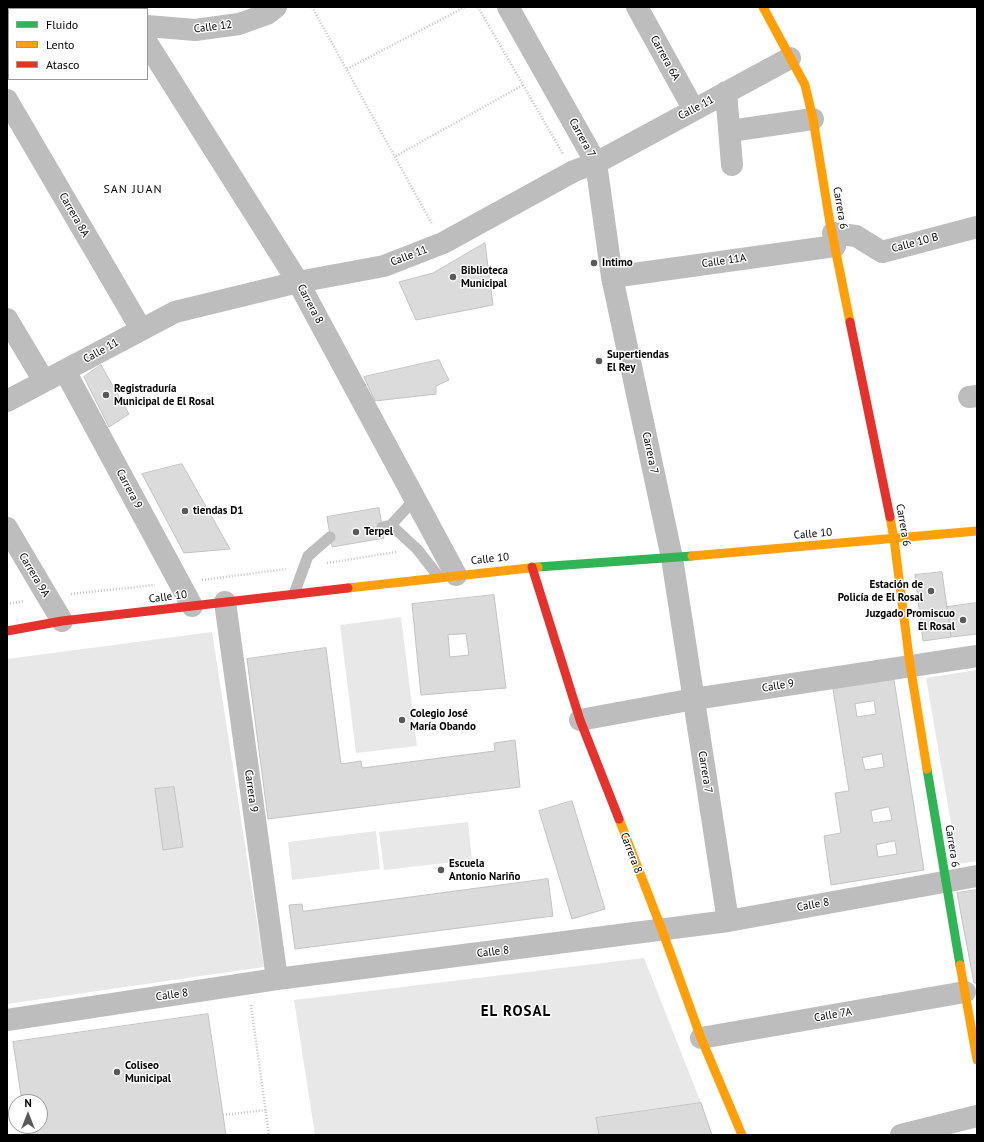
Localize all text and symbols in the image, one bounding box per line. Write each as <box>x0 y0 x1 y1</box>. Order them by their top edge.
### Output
legend <box>8 8 148 80</box>
text: Fluido <box>46 17 78 32</box>
street label: Calle 12 <box>193 18 233 36</box>
street label: Carrera 6A <box>647 33 683 83</box>
text: Lento <box>46 37 75 52</box>
text: Atasco <box>46 57 79 72</box>
street label: Calle 11 <box>676 93 716 123</box>
street label: Carrera 7 <box>566 116 598 160</box>
district label: SAN JUAN <box>103 183 163 197</box>
street label: Carrera 6 <box>830 186 850 230</box>
street label: Carrera 8A <box>56 190 92 240</box>
street label: Calle 10 B <box>890 230 940 256</box>
street label: Calle 11 <box>389 243 429 269</box>
street label: Calle 11A <box>701 251 747 271</box>
place label: Intimo <box>602 256 633 270</box>
marker: Intimo <box>589 258 599 268</box>
place label: Biblioteca Municipal <box>461 264 508 290</box>
marker: Biblioteca Municipal <box>448 272 458 282</box>
street label: Carrera 8 <box>294 282 326 326</box>
street label: Calle 11 <box>81 336 121 366</box>
place label: Supertiendas El Rey <box>607 348 669 374</box>
marker: Supertiendas El Rey <box>594 356 604 366</box>
place label: Registraduría Municipal de El Rosal <box>114 382 214 408</box>
marker: Registraduría Municipal de El Rosal <box>101 390 111 400</box>
street label: Carrera 7 <box>639 431 661 475</box>
street label: Carrera 9 <box>113 467 145 511</box>
street label: Carrera 6 <box>893 503 913 547</box>
place label: tiendas D1 <box>193 504 244 518</box>
marker: tiendas D1 <box>180 506 190 516</box>
place label: Terpel <box>364 525 393 539</box>
street label: Calle 10 <box>793 526 833 542</box>
marker: Terpel <box>351 527 361 537</box>
street label: Calle 10 <box>470 550 510 568</box>
street label: Carrera 9A <box>16 551 52 599</box>
place label: Estación de Policía de El Rosal <box>838 578 923 604</box>
marker: Estación de Policía de El Rosal <box>926 586 936 596</box>
street label: Calle 10 <box>148 588 188 606</box>
place label: Juzgado Promiscuo El Rosal <box>866 607 955 633</box>
marker: Juzgado Promiscuo El Rosal <box>958 615 968 625</box>
street label: Calle 9 <box>761 677 795 695</box>
place label: Colegio José María Obando <box>410 707 476 733</box>
marker: Colegio José María Obando <box>397 715 407 725</box>
street label: Carrera 7 <box>695 750 715 794</box>
street label: Carrera 9 <box>241 769 261 813</box>
street label: Carrera 6 <box>942 824 962 868</box>
street label: Carrera 8 <box>617 831 645 875</box>
place label: Escuela Antonio Nariño <box>449 857 520 883</box>
marker: Escuela Antonio Nariño <box>436 865 446 875</box>
street label: Calle 8 <box>796 896 830 914</box>
street label: Calle 8 <box>476 943 510 961</box>
street label: Calle 8 <box>155 986 189 1004</box>
district label: EL ROSAL <box>481 1003 551 1021</box>
street label: Calle 7A <box>813 1005 853 1025</box>
place label: Coliseo Municipal <box>125 1059 171 1085</box>
marker: Coliseo Municipal <box>112 1067 122 1077</box>
north arrow <box>8 1094 48 1134</box>
text: N <box>24 1096 32 1110</box>

